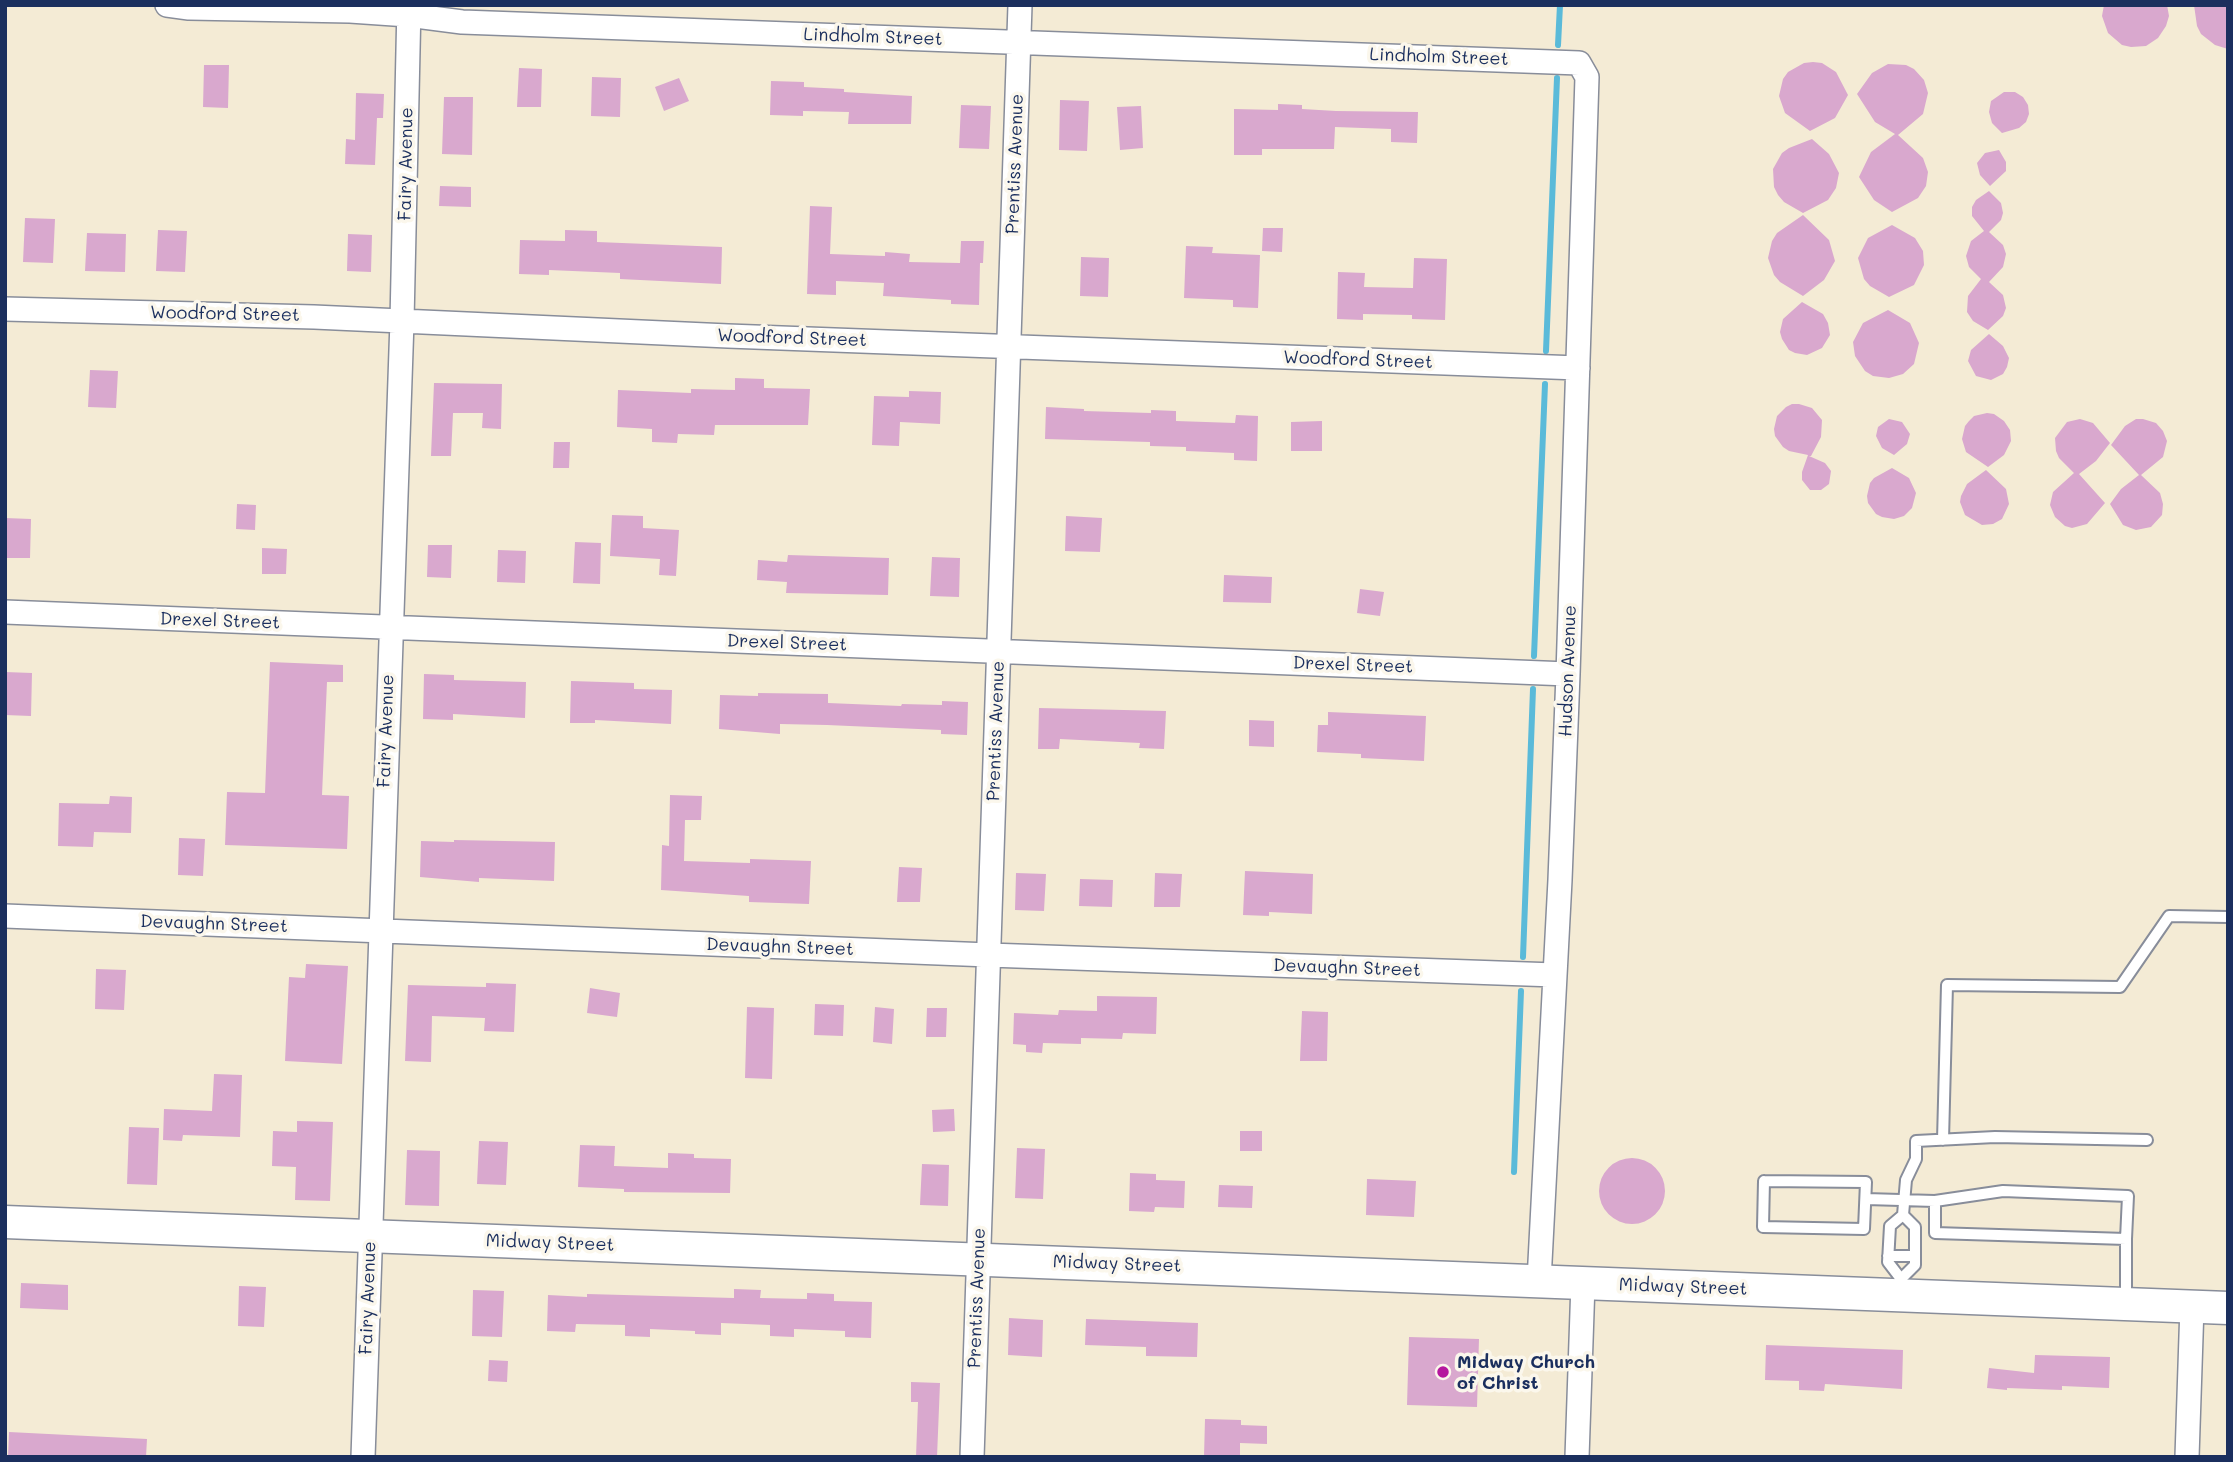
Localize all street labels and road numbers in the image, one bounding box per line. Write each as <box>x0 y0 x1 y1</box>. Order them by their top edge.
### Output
street label: Lindholm Street <box>803 24 943 50</box>
street label: Lindholm Street <box>1369 44 1509 70</box>
street label: Prentiss Avenue <box>1002 94 1028 234</box>
street label: Fairy Avenue <box>394 107 418 221</box>
street label: Woodford Street <box>150 302 300 326</box>
street label: Woodford Street <box>717 325 867 351</box>
street label: Woodford Street <box>1283 347 1433 373</box>
street label: Hudson Avenue <box>1555 605 1581 737</box>
street label: Drexel Street <box>159 608 281 634</box>
street label: Drexel Street <box>726 630 848 656</box>
street label: Drexel Street <box>1292 652 1414 678</box>
street label: Prentiss Avenue <box>983 661 1009 801</box>
street label: Fairy Avenue <box>373 674 399 788</box>
street label: Devaughn Street <box>140 911 288 937</box>
street label: Devaughn Street <box>706 934 854 960</box>
street label: Devaughn Street <box>1273 955 1421 981</box>
street label: Prentiss Avenue <box>964 1228 990 1368</box>
street label: Midway Street <box>485 1230 615 1256</box>
street label: Fairy Avenue <box>355 1241 381 1355</box>
street label: Midway Street <box>1052 1251 1182 1277</box>
street label: Midway Street <box>1618 1274 1748 1300</box>

